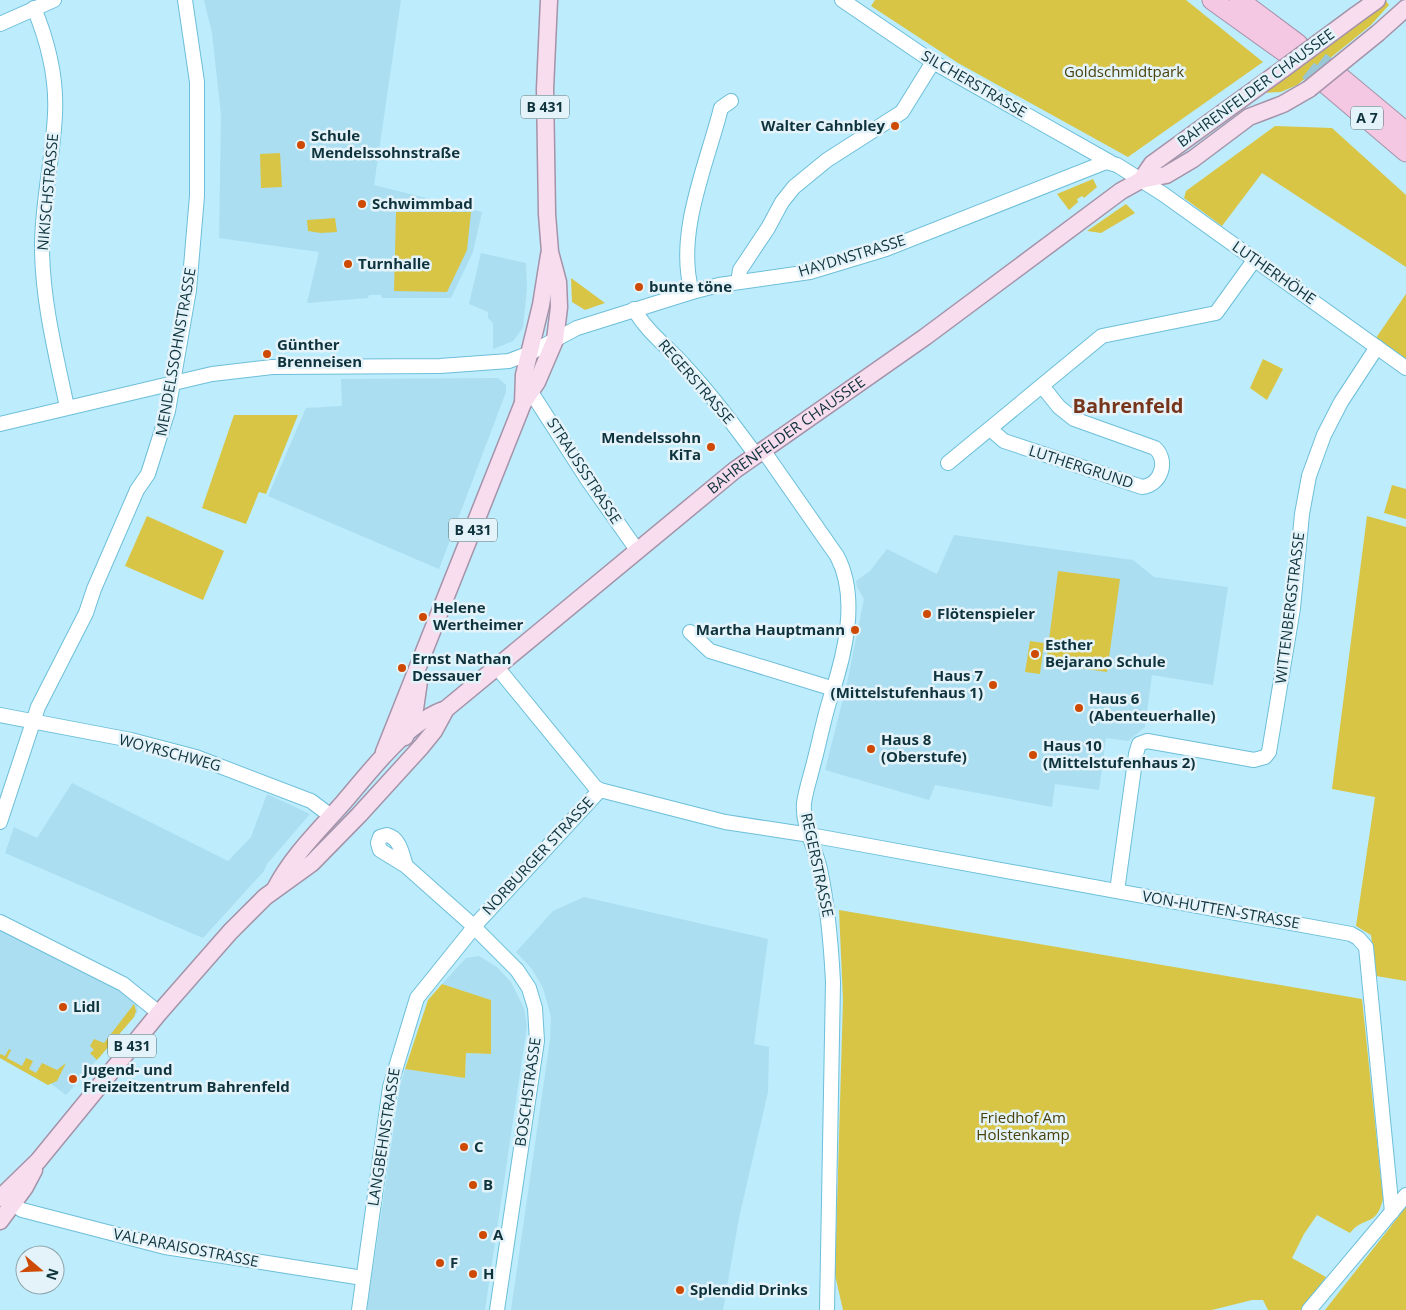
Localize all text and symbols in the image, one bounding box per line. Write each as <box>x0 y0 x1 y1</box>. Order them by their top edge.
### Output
street label: BAHRENFELDER CHAUSSEE <box>1173 23 1338 151</box>
street label: SILCHERSTRASSE <box>918 45 1031 121</box>
park label: Goldschmidtpark <box>1064 61 1184 81</box>
road number: B 431 <box>521 95 569 118</box>
road number: A 7 <box>1351 106 1383 130</box>
place label: Walter Cahnbley <box>761 115 885 135</box>
marker: Walter Cahnbley <box>889 120 901 132</box>
place label: Schule Mendelssohnstraße <box>311 125 460 162</box>
street label: NIKISCHSTRASSE <box>32 132 62 251</box>
marker: Schule Mendelssohnstraße <box>295 139 307 151</box>
place label: Schwimmbad <box>372 193 473 213</box>
marker: Schwimmbad <box>356 198 368 210</box>
street label: HAYDNSTRASSE <box>796 229 908 281</box>
street label: LUTHERHÖHE <box>1229 236 1320 308</box>
place label: Turnhalle <box>358 253 430 273</box>
marker: Turnhalle <box>342 258 354 270</box>
street label: MENDELSSOHNSTRASSE <box>150 266 200 438</box>
place label: bunte töne <box>649 276 732 296</box>
marker: bunte töne <box>633 281 645 293</box>
place label: Günther Brenneisen <box>277 334 362 371</box>
street label: REGERSTRASSE <box>654 335 739 428</box>
marker: Günther Brenneisen <box>261 348 273 360</box>
street label: BAHRENFELDER CHAUSSEE <box>703 371 869 498</box>
district label: Bahrenfeld <box>1072 392 1184 419</box>
street label: STRAUSSSTRASSE <box>543 414 627 527</box>
place label: Mendelssohn KiTa <box>601 427 701 464</box>
street label: LUTHERGRUND <box>1026 440 1136 492</box>
marker: Mendelssohn KiTa <box>705 441 717 453</box>
road number: B 431 <box>449 518 497 542</box>
street label: WITTENBERGSTRASSE <box>1270 531 1308 685</box>
place label: Helene Wertheimer <box>433 597 524 634</box>
place label: Flötenspieler <box>937 603 1035 623</box>
marker: Flötenspieler <box>921 608 933 620</box>
marker: Helene Wertheimer <box>417 611 429 623</box>
place label: Martha Hauptmann <box>696 619 845 639</box>
marker: Martha Hauptmann <box>849 624 861 636</box>
place label: Esther Bejarano Schule <box>1045 634 1166 671</box>
place label: Ernst Nathan Dessauer <box>412 648 511 685</box>
marker: Esther Bejarano Schule <box>1029 648 1041 660</box>
marker: Ernst Nathan Dessauer <box>396 662 408 674</box>
place label: Haus 7 (Mittelstufenhaus 1) <box>831 665 983 702</box>
marker: Haus 7 (Mittelstufenhaus 1) <box>987 679 999 691</box>
place label: Haus 6 (Abenteuerhalle) <box>1089 688 1216 725</box>
marker: Haus 6 (Abenteuerhalle) <box>1073 702 1085 714</box>
street label: WOYRSCHWEG <box>117 729 224 775</box>
place label: Haus 8 (Oberstufe) <box>881 729 967 766</box>
place label: Haus 10 (Mittelstufenhaus 2) <box>1043 735 1195 772</box>
marker: Haus 8 (Oberstufe) <box>865 743 877 755</box>
marker: Haus 10 (Mittelstufenhaus 2) <box>1027 749 1039 761</box>
street label: NORBURGER STRASSE <box>477 792 597 919</box>
street label: REGERSTRASSE <box>797 811 839 919</box>
street label: VON-HUTTEN-STRASSE <box>1141 885 1302 933</box>
place label: Lidl <box>73 996 100 1016</box>
marker: Lidl <box>57 1001 69 1013</box>
road number: B 431 <box>108 1034 156 1058</box>
street label: BOSCHSTRASSE <box>509 1036 545 1148</box>
place label: Jugend- und Freizeitzentrum Bahrenfeld <box>81 1059 290 1096</box>
street label: LANGBEHNSTRASSE <box>362 1066 404 1208</box>
marker: Jugend- und Freizeitzentrum Bahrenfeld <box>67 1073 79 1085</box>
park label: Friedhof Am Holstenkamp <box>976 1107 1070 1144</box>
place label: C <box>474 1136 484 1156</box>
marker: C <box>458 1141 470 1153</box>
place label: B <box>483 1174 493 1194</box>
marker: B <box>467 1179 479 1191</box>
street label: VALPARAISOSTRASSE <box>112 1223 261 1271</box>
place label: A <box>493 1224 504 1244</box>
marker: A <box>477 1229 489 1241</box>
north arrow <box>15 1245 65 1295</box>
place label: F <box>450 1252 458 1272</box>
marker: F <box>434 1257 446 1269</box>
place label: H <box>483 1263 494 1283</box>
text: N <box>42 1266 64 1283</box>
marker: H <box>467 1268 479 1280</box>
place label: Splendid Drinks <box>690 1279 808 1299</box>
marker: Splendid Drinks <box>674 1284 686 1296</box>

